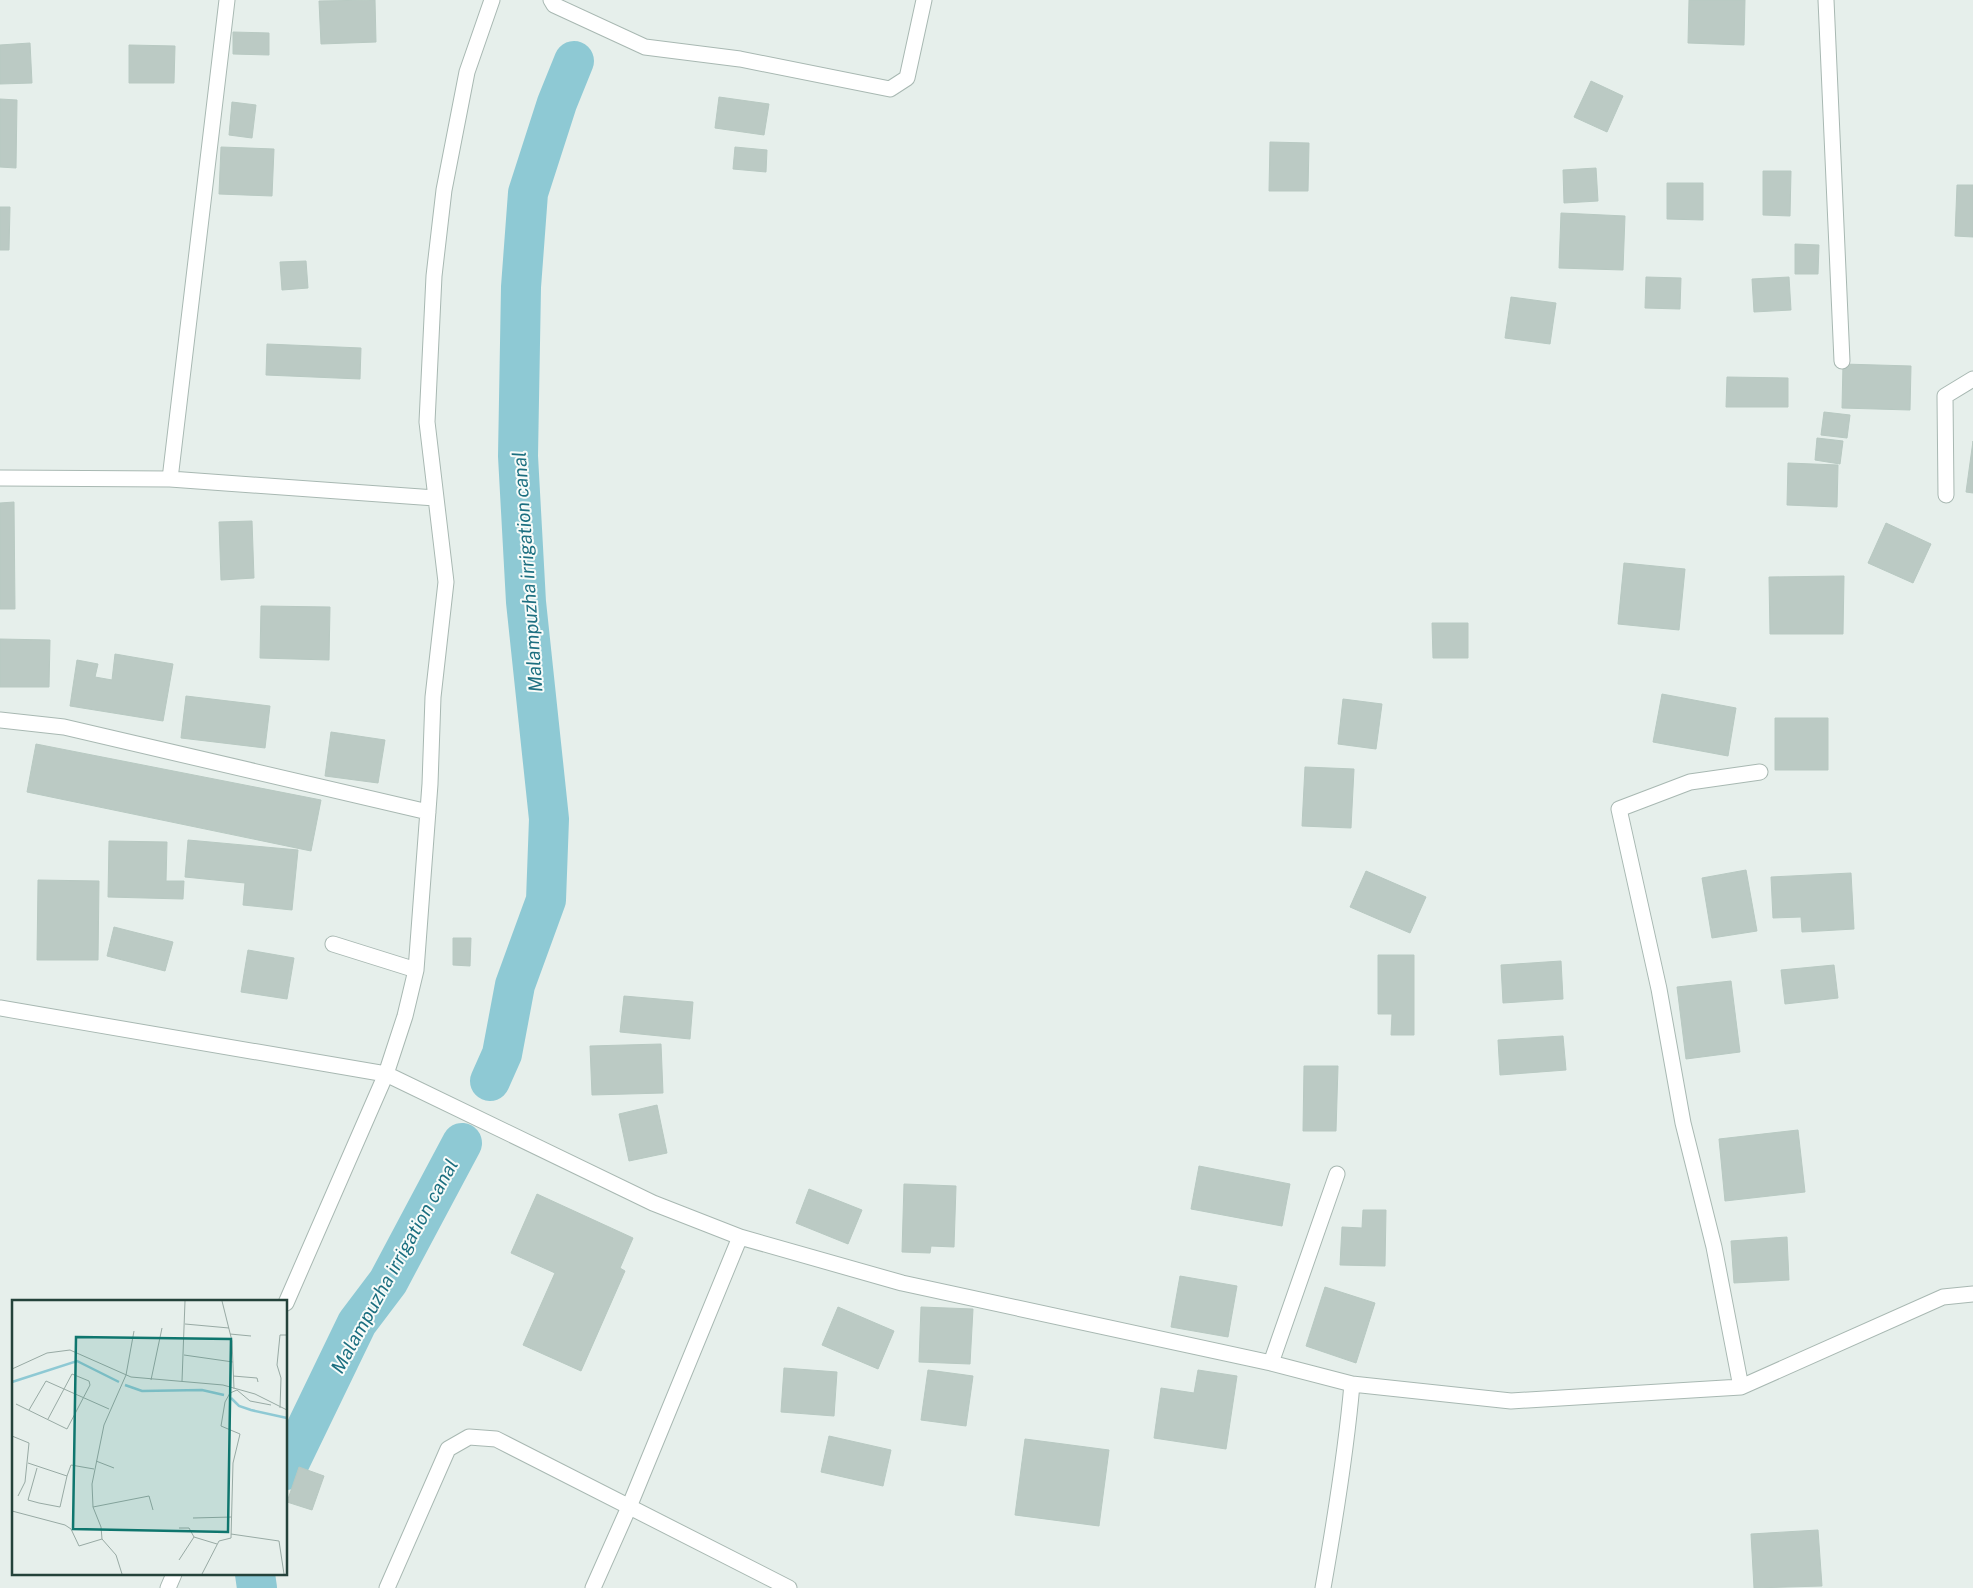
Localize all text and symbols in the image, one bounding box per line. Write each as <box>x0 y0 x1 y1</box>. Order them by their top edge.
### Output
water label: Malampuzha irrigation canal <box>508 451 546 693</box>
water label: Malampuzha irrigation canal <box>326 1155 462 1377</box>
inset map <box>12 1300 288 1576</box>

